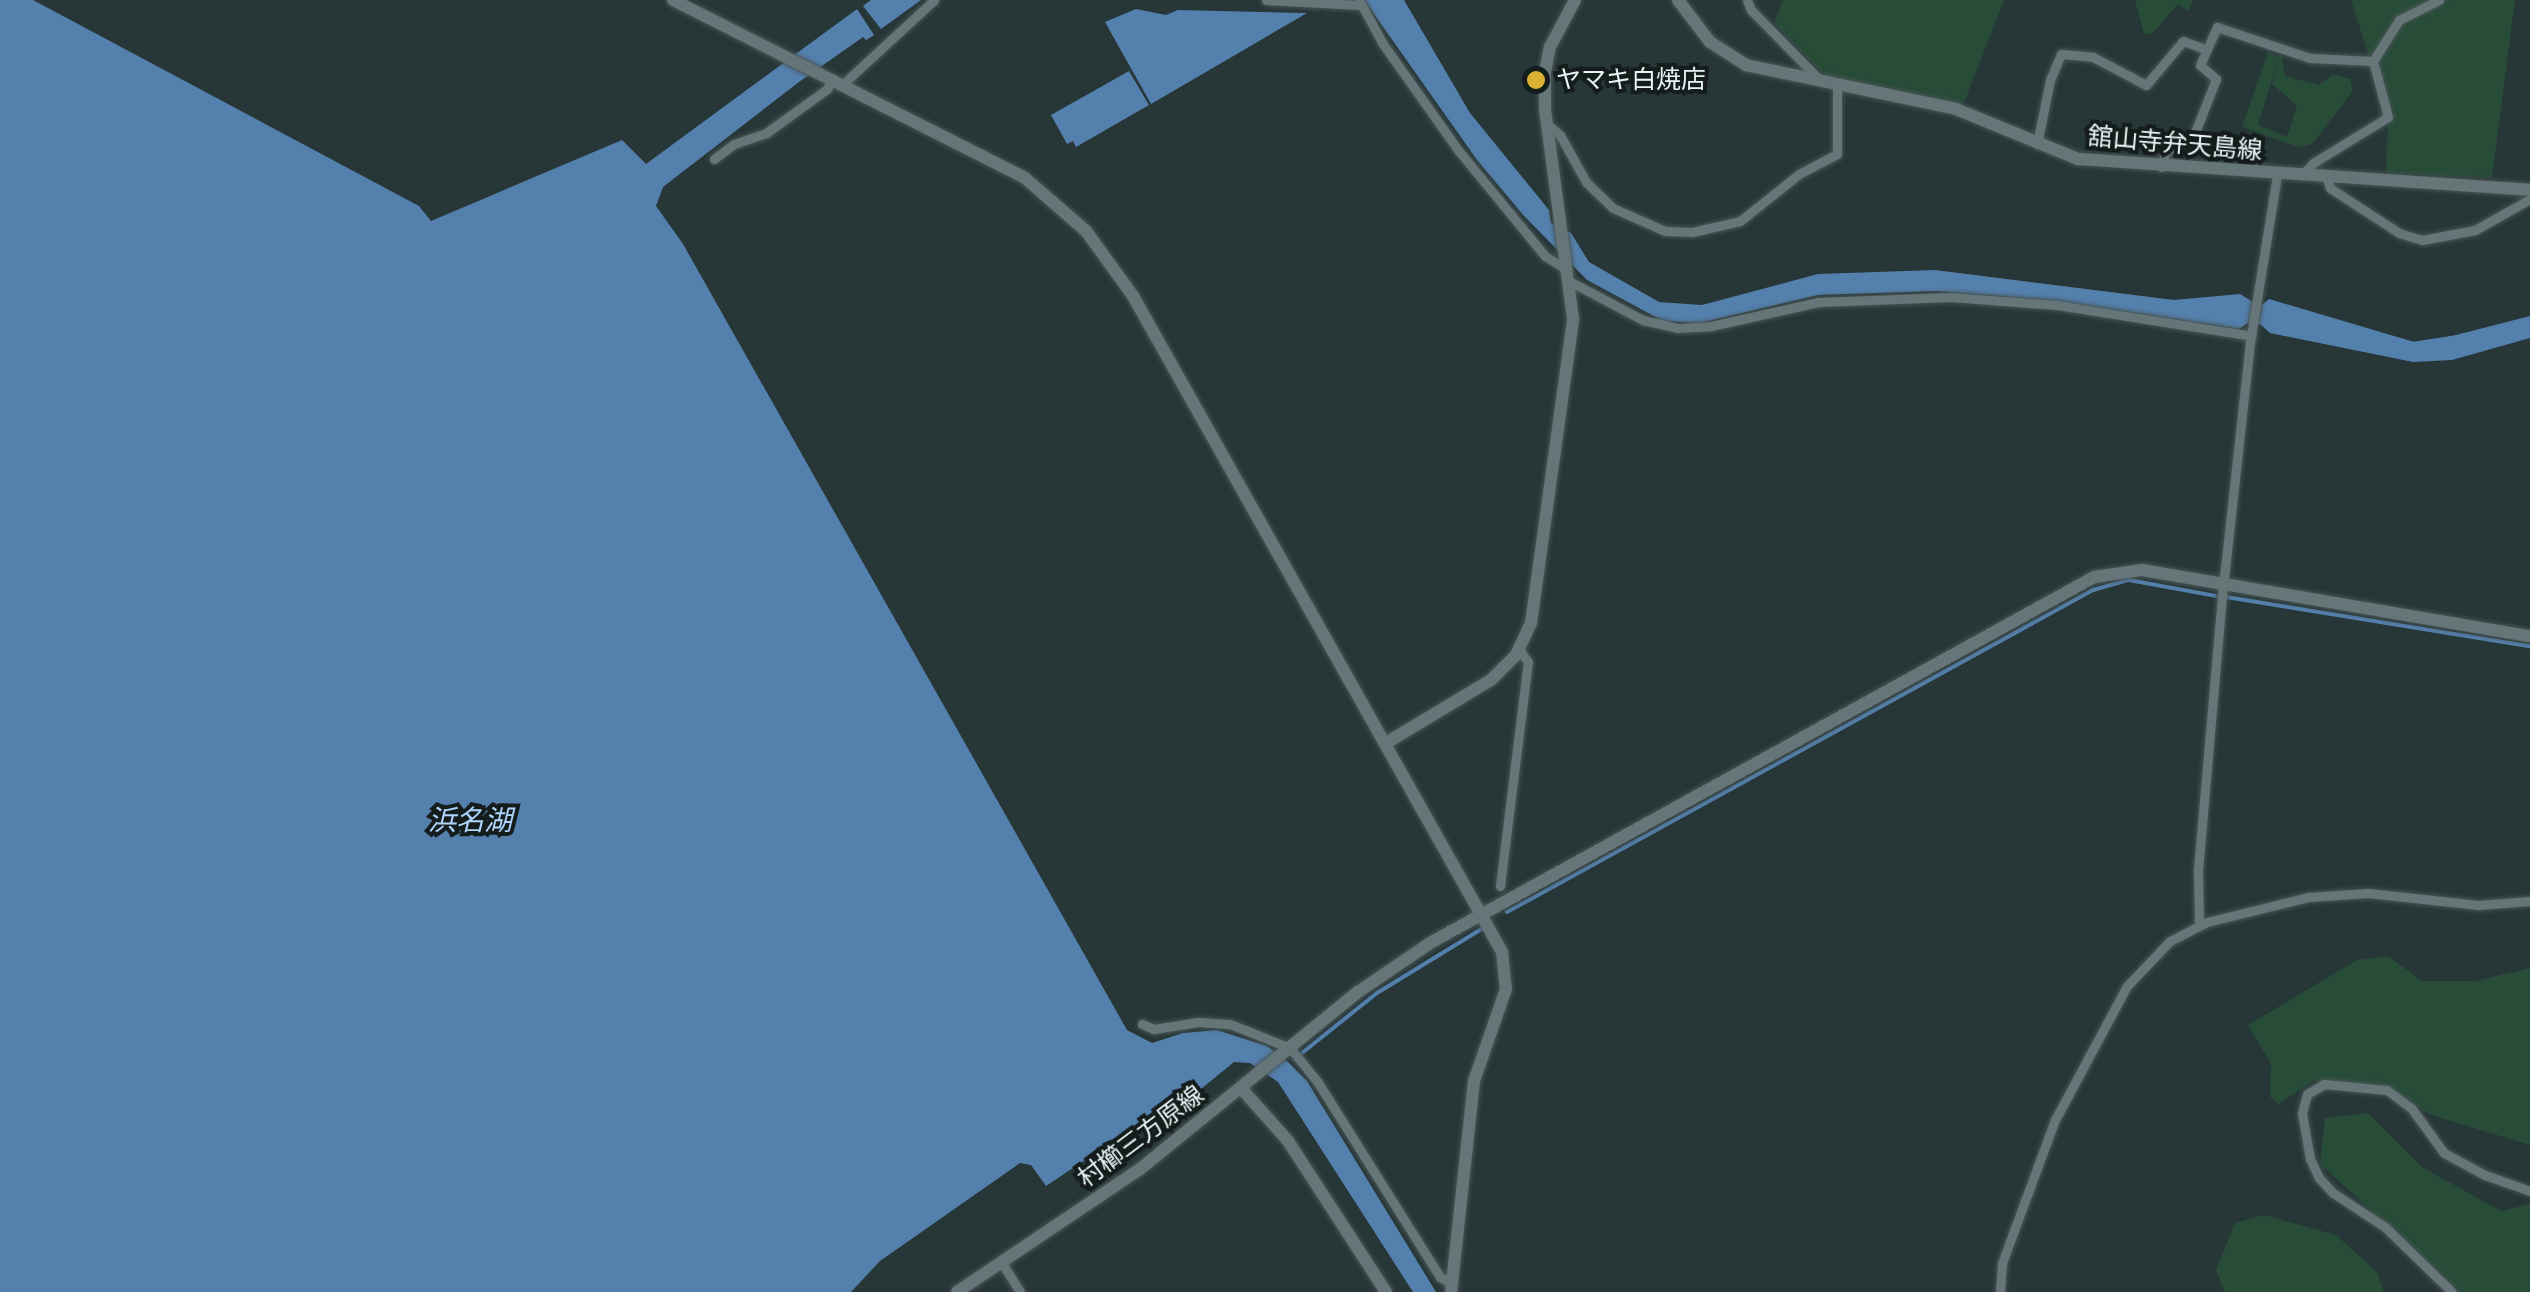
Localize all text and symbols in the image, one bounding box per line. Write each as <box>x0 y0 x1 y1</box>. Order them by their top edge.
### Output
place label: ヤマキ白焼店 <box>1556 65 1706 95</box>
marker: ヤマキ白焼店 <box>1525 69 1547 91</box>
street label: 舘山寺弁天島線 <box>2087 121 2263 167</box>
water label: 浜名湖 <box>428 804 512 838</box>
street label: 村櫛三方原線 <box>1072 1080 1210 1194</box>

